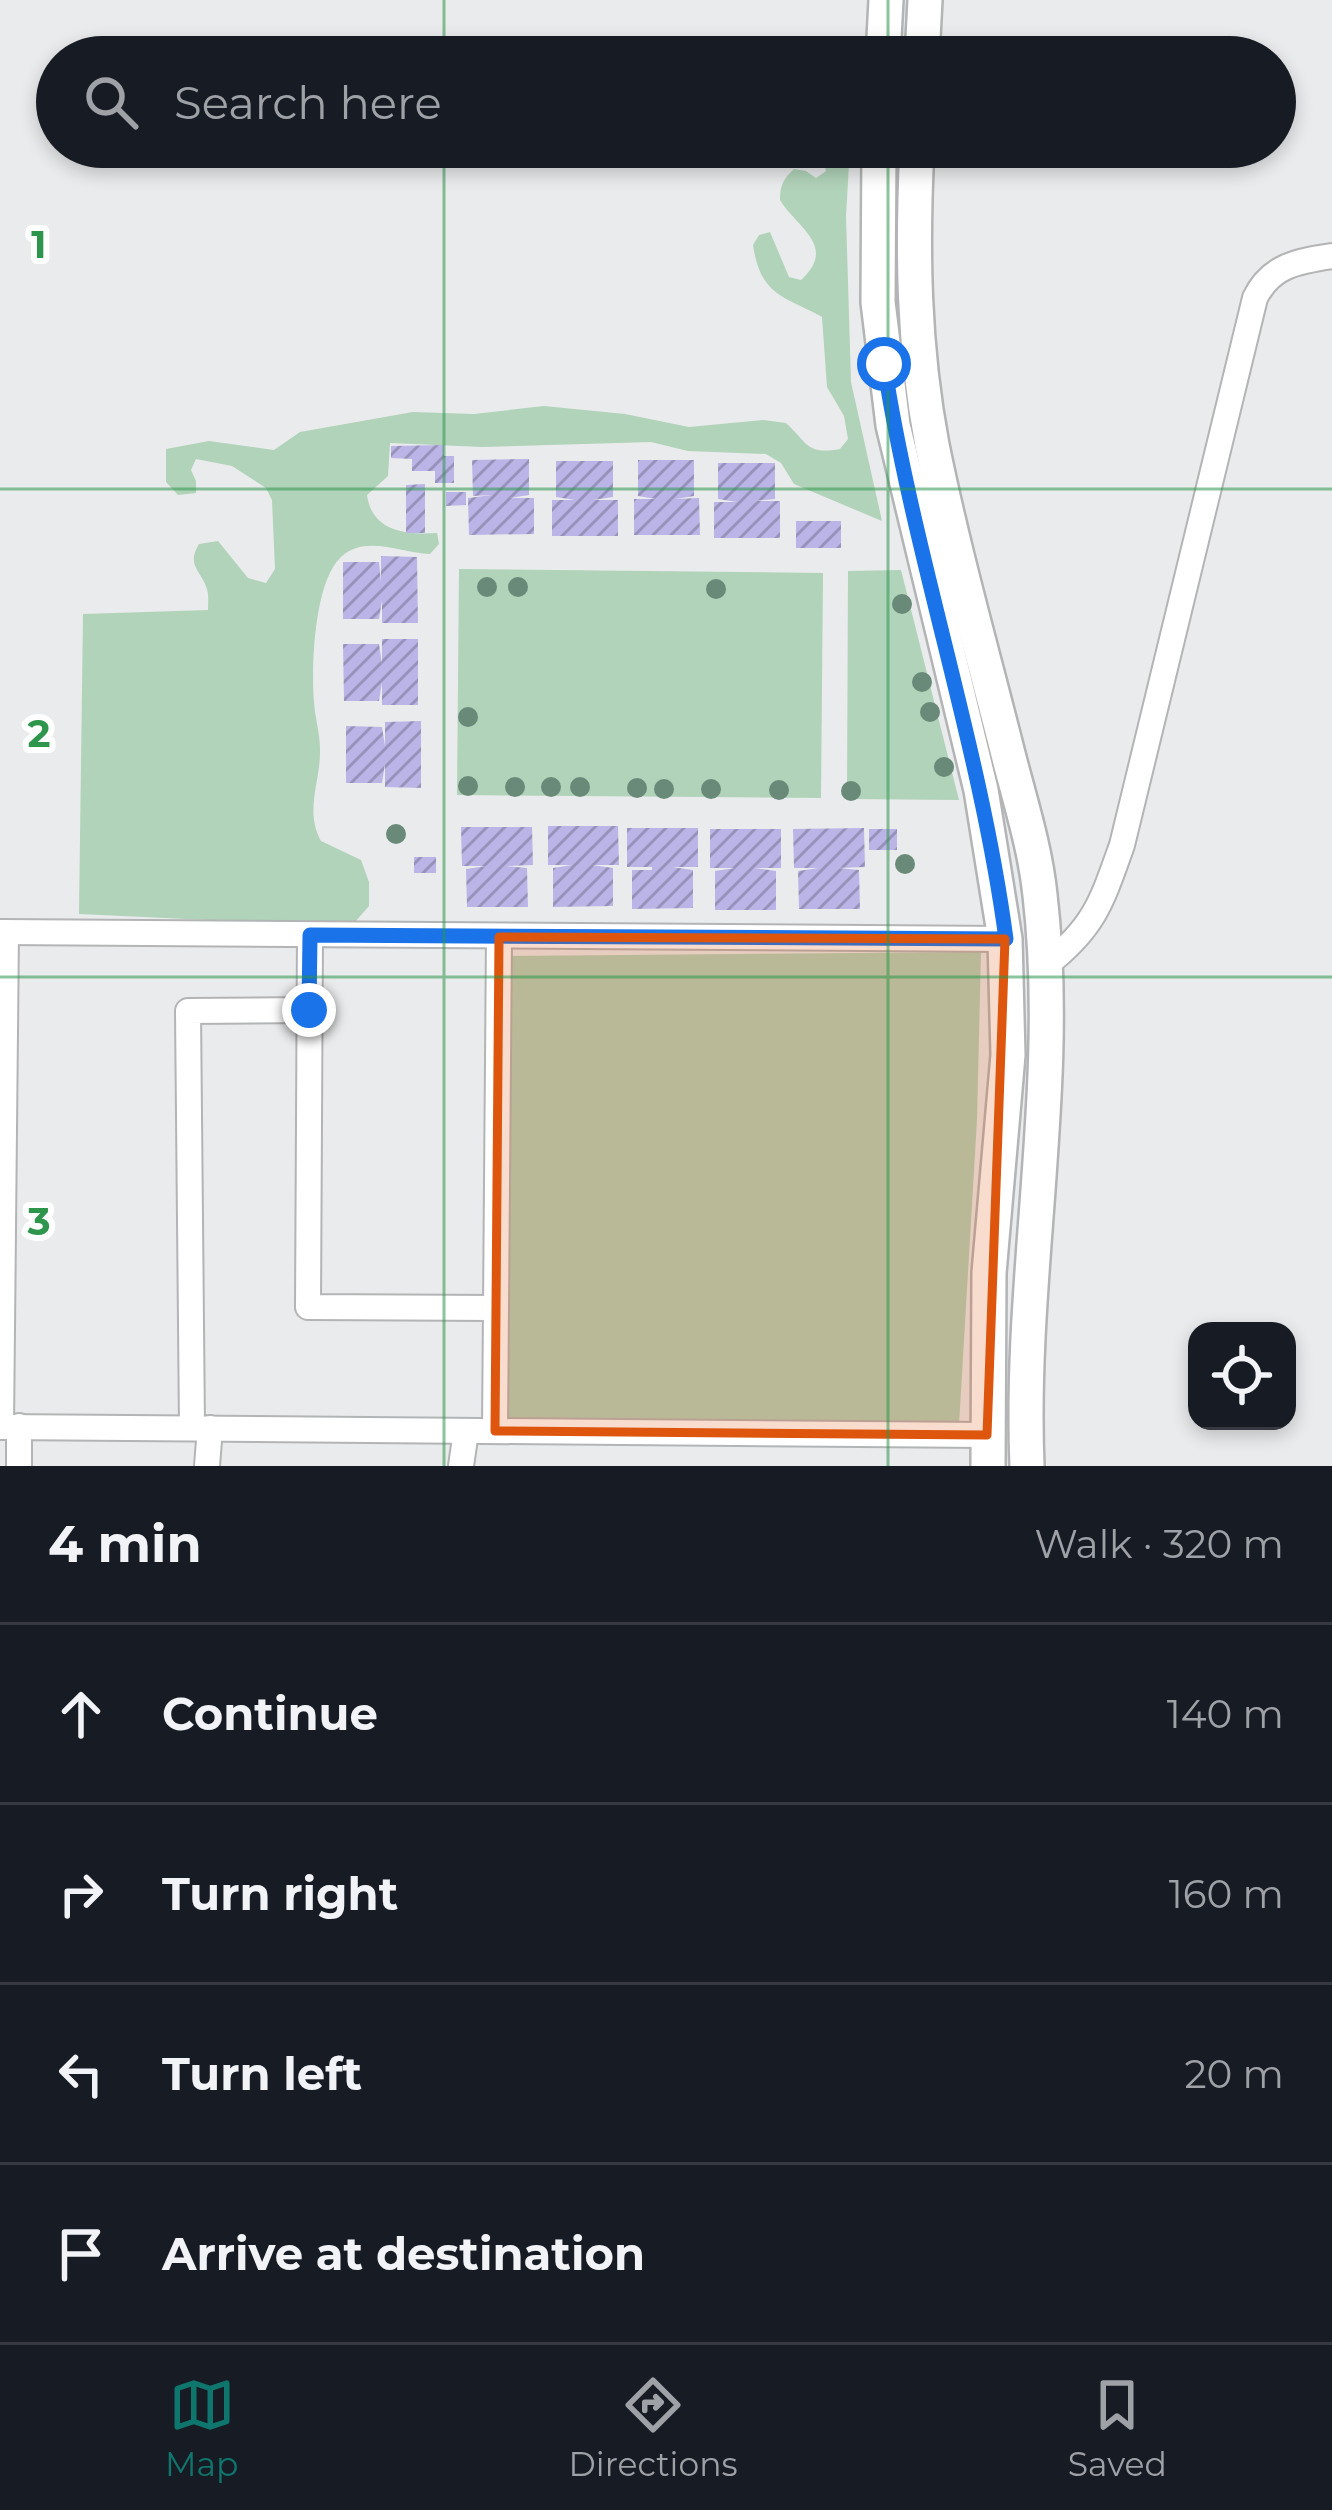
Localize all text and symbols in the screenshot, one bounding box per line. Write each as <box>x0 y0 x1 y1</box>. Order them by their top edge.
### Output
search box <box>36 36 1296 168</box>
icon: search <box>78 69 144 135</box>
text: Search here <box>174 75 442 130</box>
text: 1 <box>31 220 47 268</box>
route start <box>857 337 911 391</box>
text: 2 <box>27 709 51 757</box>
route end <box>282 983 336 1037</box>
text: 3 <box>26 1197 51 1245</box>
map controls <box>1188 1322 1296 1430</box>
button: locate <box>1188 1322 1296 1430</box>
text: 4 min <box>48 1513 202 1575</box>
text: Walk · 320 m <box>1034 1520 1284 1568</box>
icon: ahead <box>48 1681 114 1747</box>
text: Continue <box>162 1686 378 1741</box>
text: 140 m <box>1167 1690 1284 1738</box>
icon: right <box>48 1861 114 1927</box>
text: Turn right <box>162 1866 398 1921</box>
text: 160 m <box>1169 1870 1284 1918</box>
icon: left <box>48 2041 114 2107</box>
text: Turn left <box>162 2046 362 2101</box>
text: 20 m <box>1185 2050 1284 2098</box>
icon: arrive <box>48 2221 114 2287</box>
text: Arrive at destination <box>162 2226 645 2281</box>
tab: Map <box>165 2372 238 2484</box>
tab: Directions <box>569 2372 738 2484</box>
tab: Saved <box>1068 2372 1167 2484</box>

